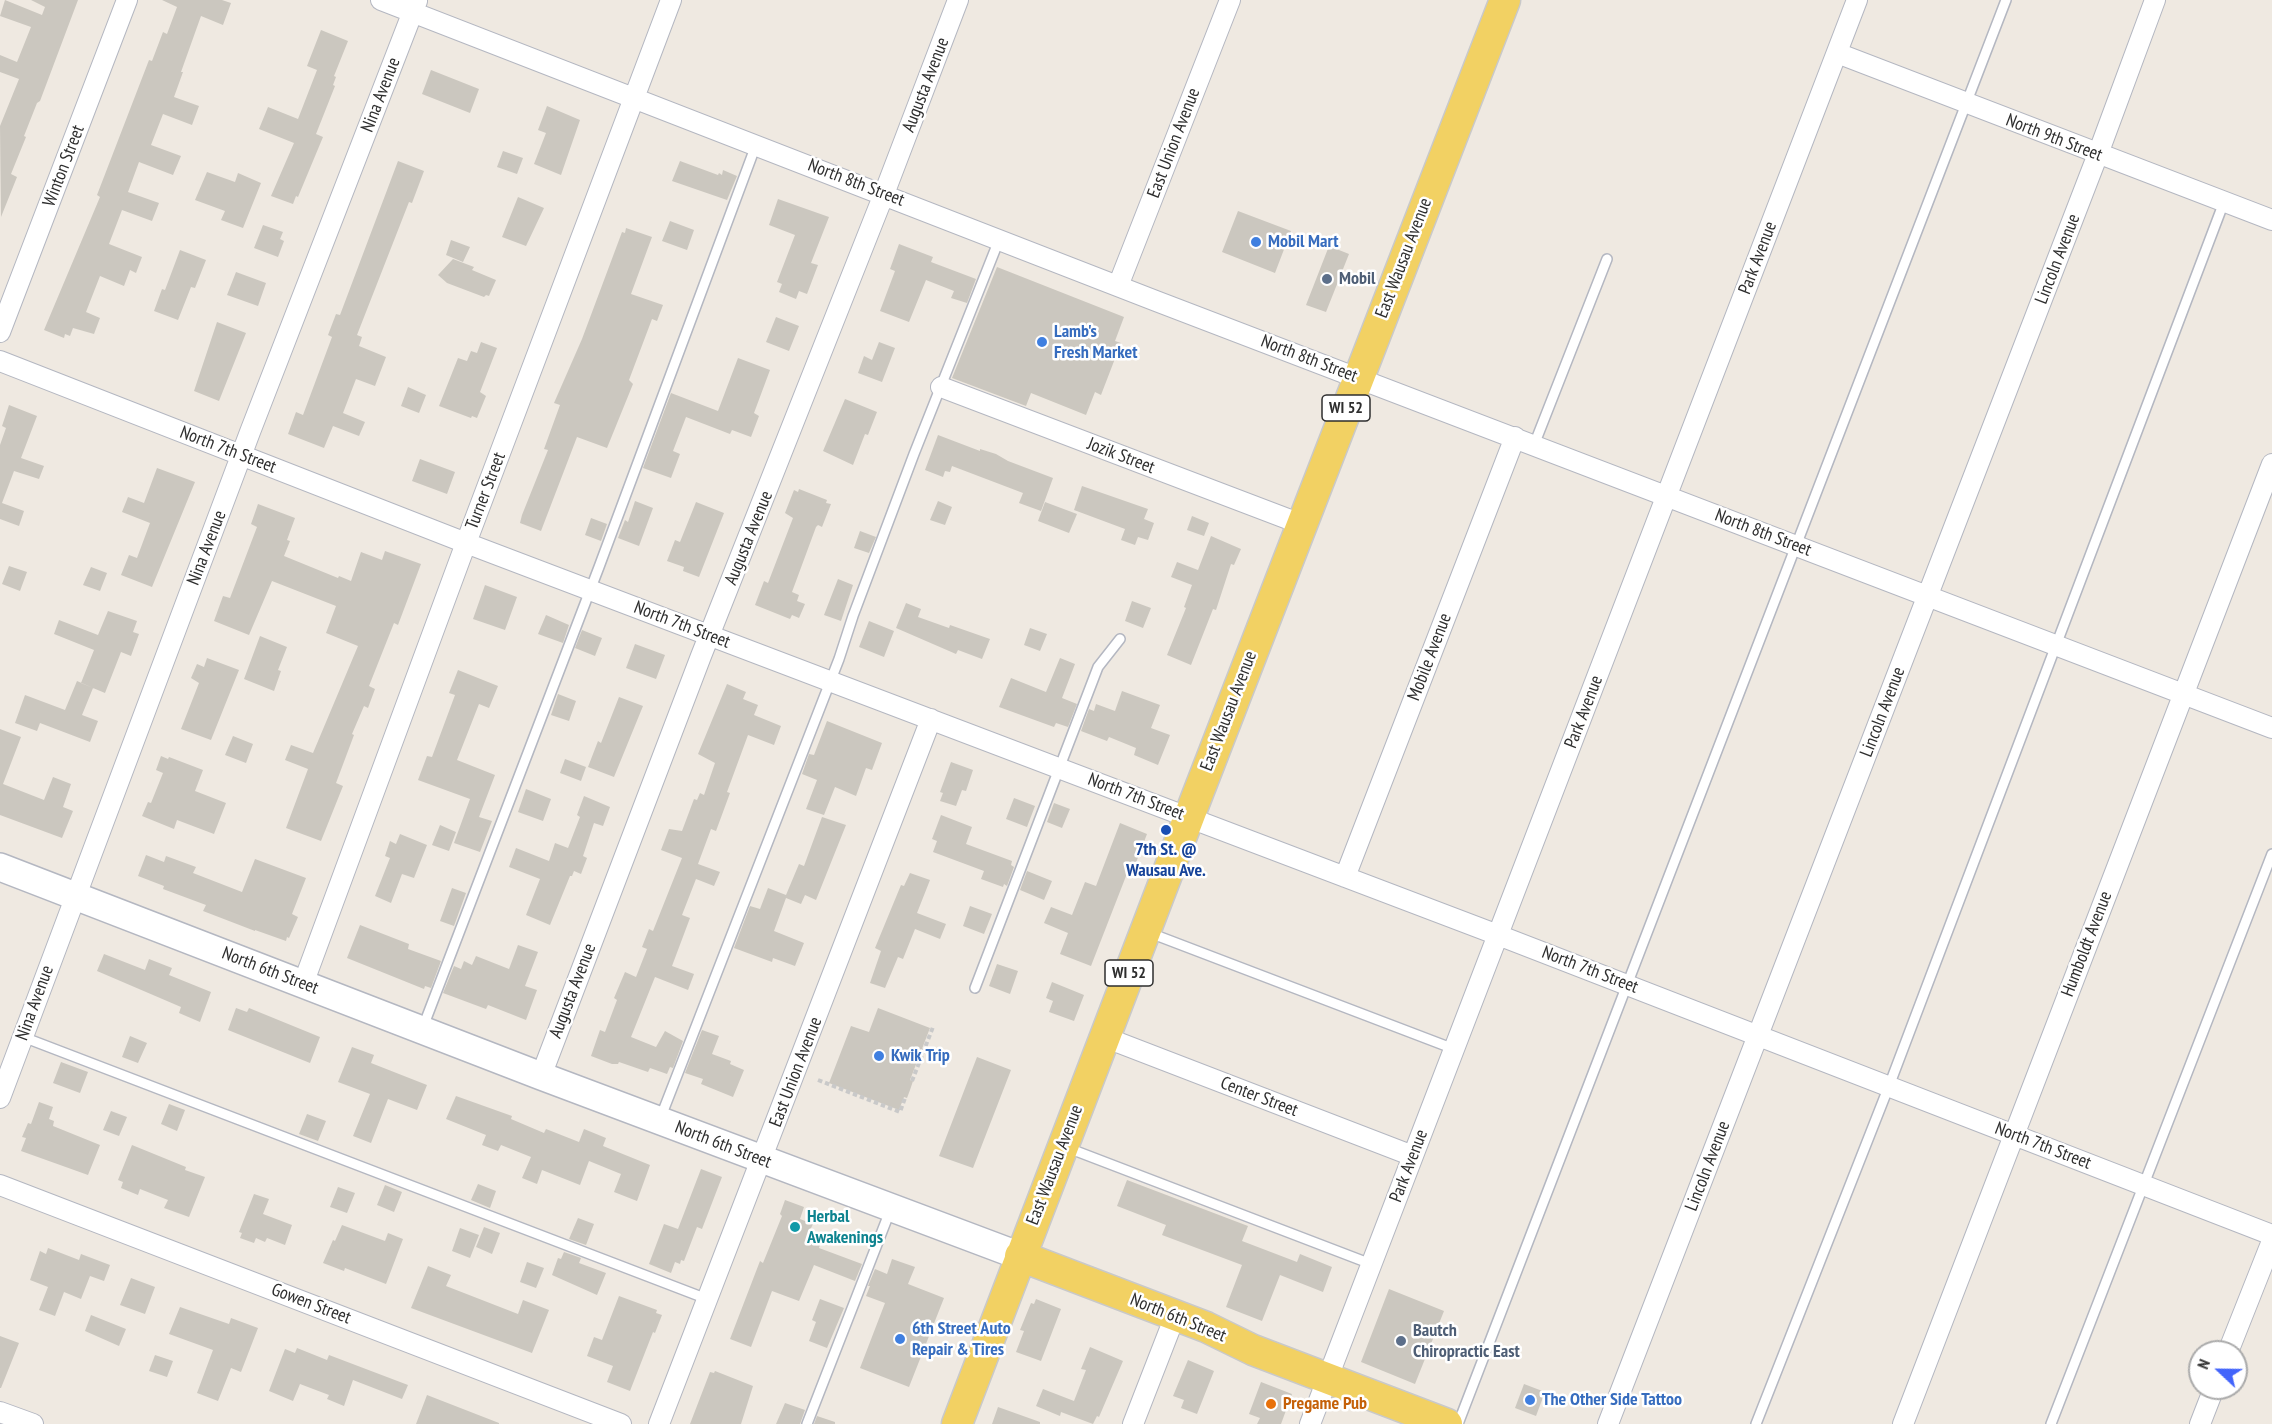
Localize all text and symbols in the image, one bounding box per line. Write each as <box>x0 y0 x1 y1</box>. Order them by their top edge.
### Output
street label: Augusta Avenue <box>898 35 954 135</box>
street label: Nina Avenue <box>357 55 405 135</box>
street label: East Union Avenue <box>1143 85 1205 201</box>
street label: North 9th Street <box>2003 110 2105 166</box>
street label: Winton Street <box>39 122 89 210</box>
street label: North 8th Street <box>805 155 907 211</box>
street label: East Wausau Avenue <box>1371 195 1437 321</box>
street label: Lincoln Avenue <box>2031 211 2085 307</box>
street label: Park Avenue <box>1734 219 1782 297</box>
place label: Mobil Mart <box>1268 231 1338 253</box>
marker: Mobil Mart <box>1249 235 1263 249</box>
place label: Mobil <box>1339 268 1375 290</box>
marker: Mobil <box>1320 272 1334 286</box>
place label: Lamb's Fresh Market <box>1054 321 1137 364</box>
street label: North 8th Street <box>1258 331 1360 387</box>
marker: Lamb's Fresh Market <box>1035 335 1049 349</box>
road number: WI 52 <box>1322 395 1370 421</box>
street label: North 7th Street <box>177 422 279 478</box>
street label: Jozik Street <box>1084 433 1158 479</box>
street label: Turner Street <box>461 450 511 532</box>
street label: Augusta Avenue <box>720 488 778 588</box>
street label: North 8th Street <box>1712 505 1814 561</box>
street label: Nina Avenue <box>183 508 231 588</box>
street label: North 7th Street <box>631 597 733 653</box>
street label: Mobile Avenue <box>1403 610 1457 704</box>
street label: East Wausau Avenue <box>1196 648 1262 774</box>
street label: Lincoln Avenue <box>1856 664 1910 760</box>
street label: Park Avenue <box>1560 673 1608 751</box>
street label: North 7th Street <box>1085 769 1187 825</box>
marker: 7th St. @ Wausau Ave. <box>1159 823 1173 837</box>
place label: 7th St. @ Wausau Ave. <box>1126 839 1206 882</box>
street label: Humboldt Avenue <box>2057 888 2117 1000</box>
street label: Augusta Avenue <box>545 941 601 1041</box>
street label: North 7th Street <box>1539 942 1641 998</box>
street label: North 6th Street <box>219 943 321 999</box>
road number: WI 52 <box>1105 960 1153 986</box>
street label: Nina Avenue <box>12 963 58 1043</box>
street label: East Union Avenue <box>765 1014 827 1130</box>
place label: Kwik Trip <box>891 1045 950 1067</box>
marker: Kwik Trip <box>872 1049 886 1063</box>
street label: Center Street <box>1217 1072 1301 1122</box>
street label: East Wausau Avenue <box>1022 1102 1088 1228</box>
street label: North 6th Street <box>672 1117 774 1173</box>
street label: Lincoln Avenue <box>1681 1118 1735 1214</box>
street label: North 7th Street <box>1992 1118 2094 1174</box>
street label: Park Avenue <box>1385 1127 1433 1205</box>
place label: Herbal Awakenings <box>807 1206 883 1248</box>
marker: Herbal Awakenings <box>788 1220 802 1234</box>
street label: Gowen Street <box>268 1279 354 1329</box>
street label: North 6th Street <box>1127 1289 1229 1347</box>
place label: 6th Street Auto Repair & Tires <box>912 1318 1011 1360</box>
place label: Bautch Chiropractic East <box>1413 1320 1520 1362</box>
marker: 6th Street Auto Repair & Tires <box>893 1332 907 1346</box>
marker: Bautch Chiropractic East <box>1394 1334 1408 1348</box>
north arrow <box>2188 1340 2248 1400</box>
text: N <box>2192 1356 2214 1372</box>
place label: The Other Side Tattoo <box>1542 1389 1682 1411</box>
place label: Pregame Pub <box>1283 1393 1367 1415</box>
marker: The Other Side Tattoo <box>1523 1393 1537 1407</box>
marker: Pregame Pub <box>1264 1397 1278 1411</box>

